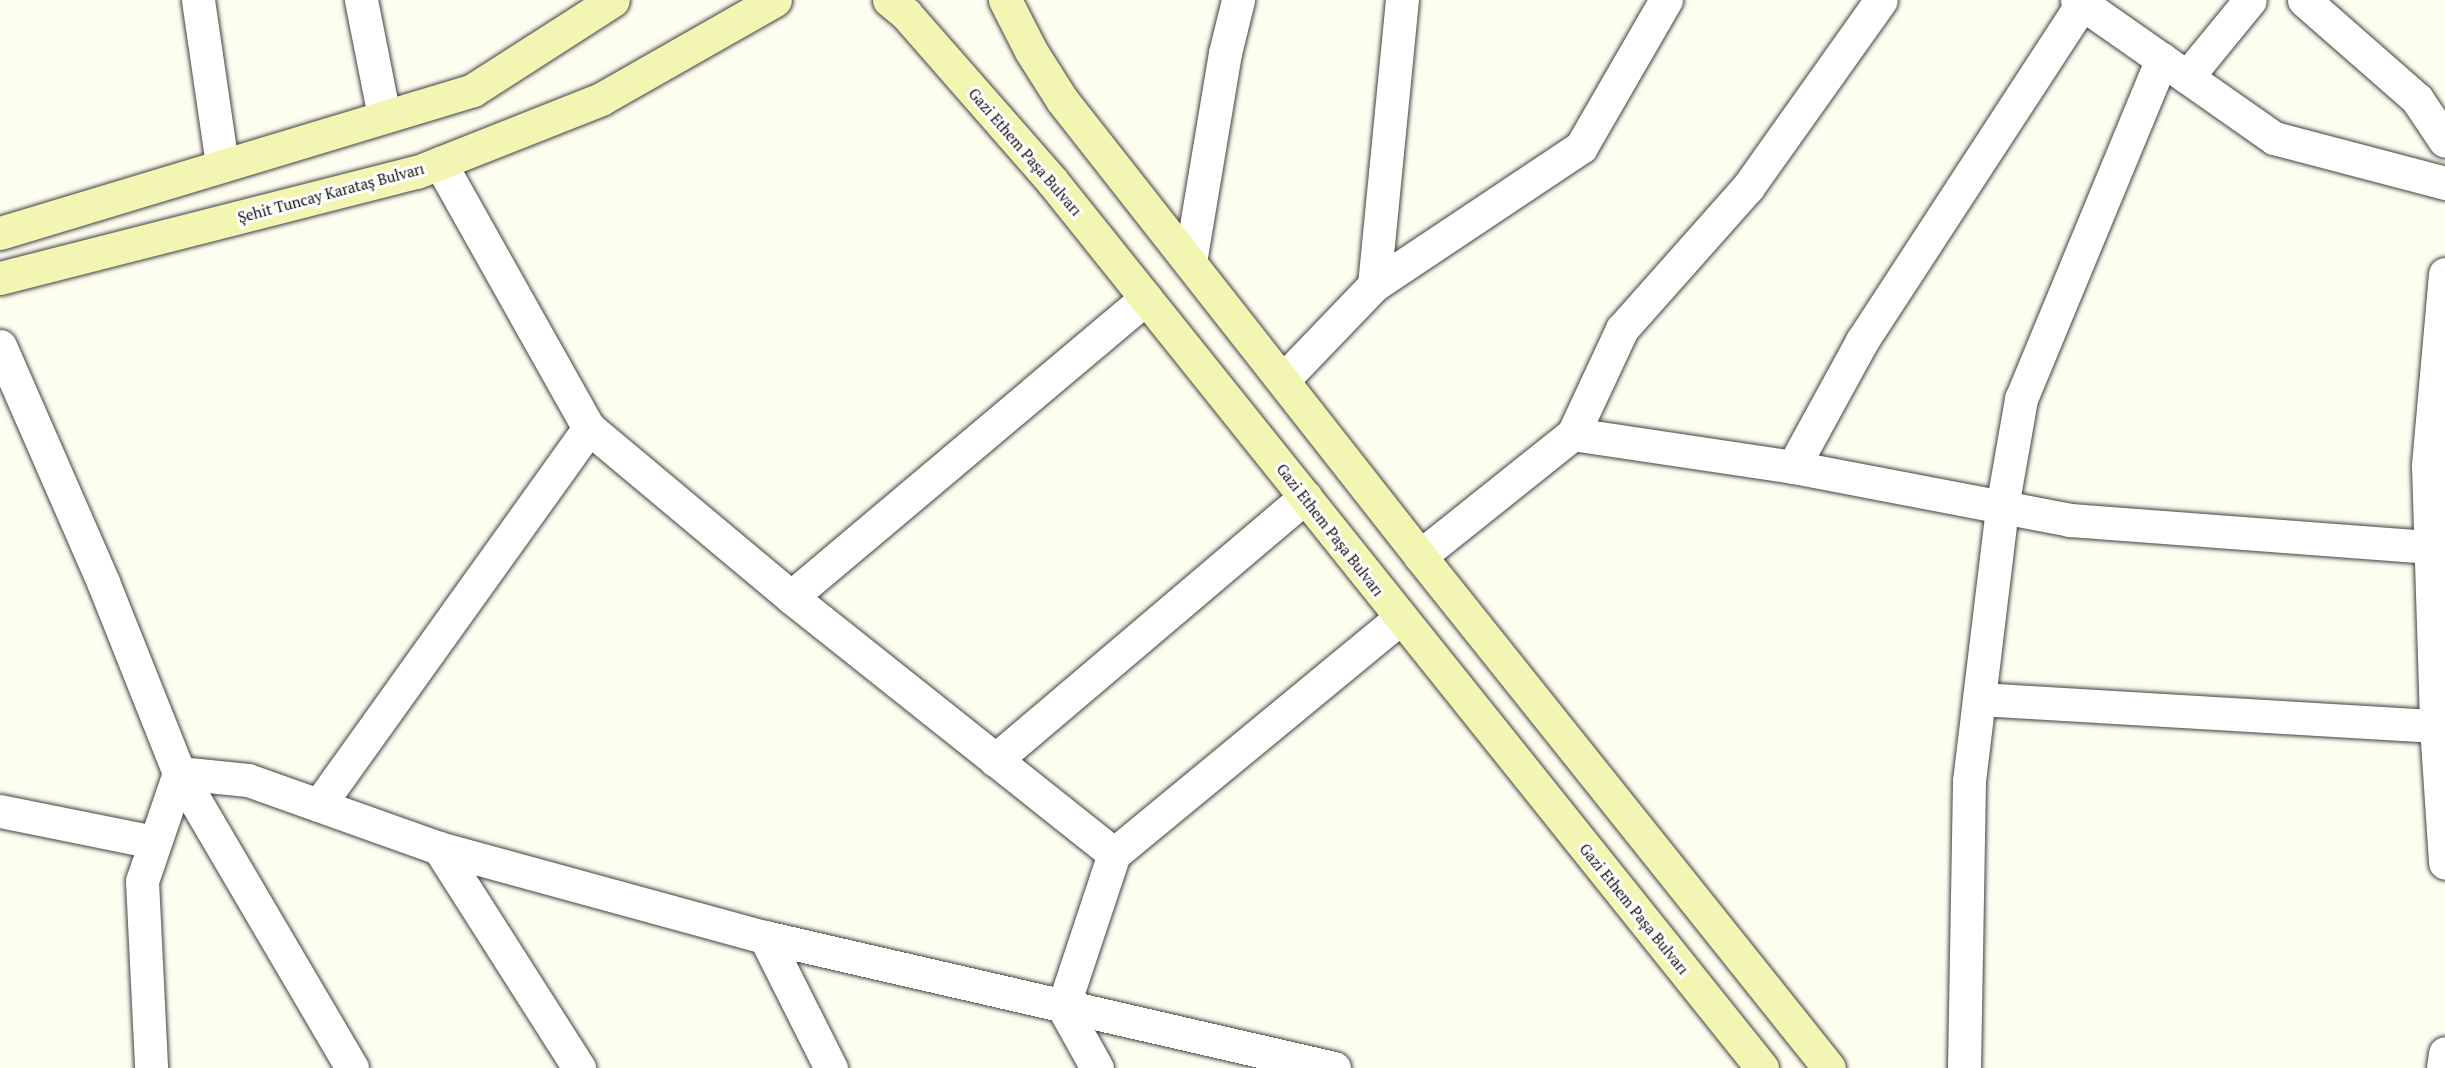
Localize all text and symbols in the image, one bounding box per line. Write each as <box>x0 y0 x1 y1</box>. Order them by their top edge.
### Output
street label: Gazi Ethem Paşa Bulvarı <box>965 85 1085 219</box>
street label: Şehit Tuncay Karataş Bulvarı <box>236 159 426 227</box>
street label: Gazi Ethem Paşa Bulvarı <box>1273 460 1387 600</box>
street label: Gazi Ethem Paşa Bulvarı <box>1576 840 1692 978</box>

